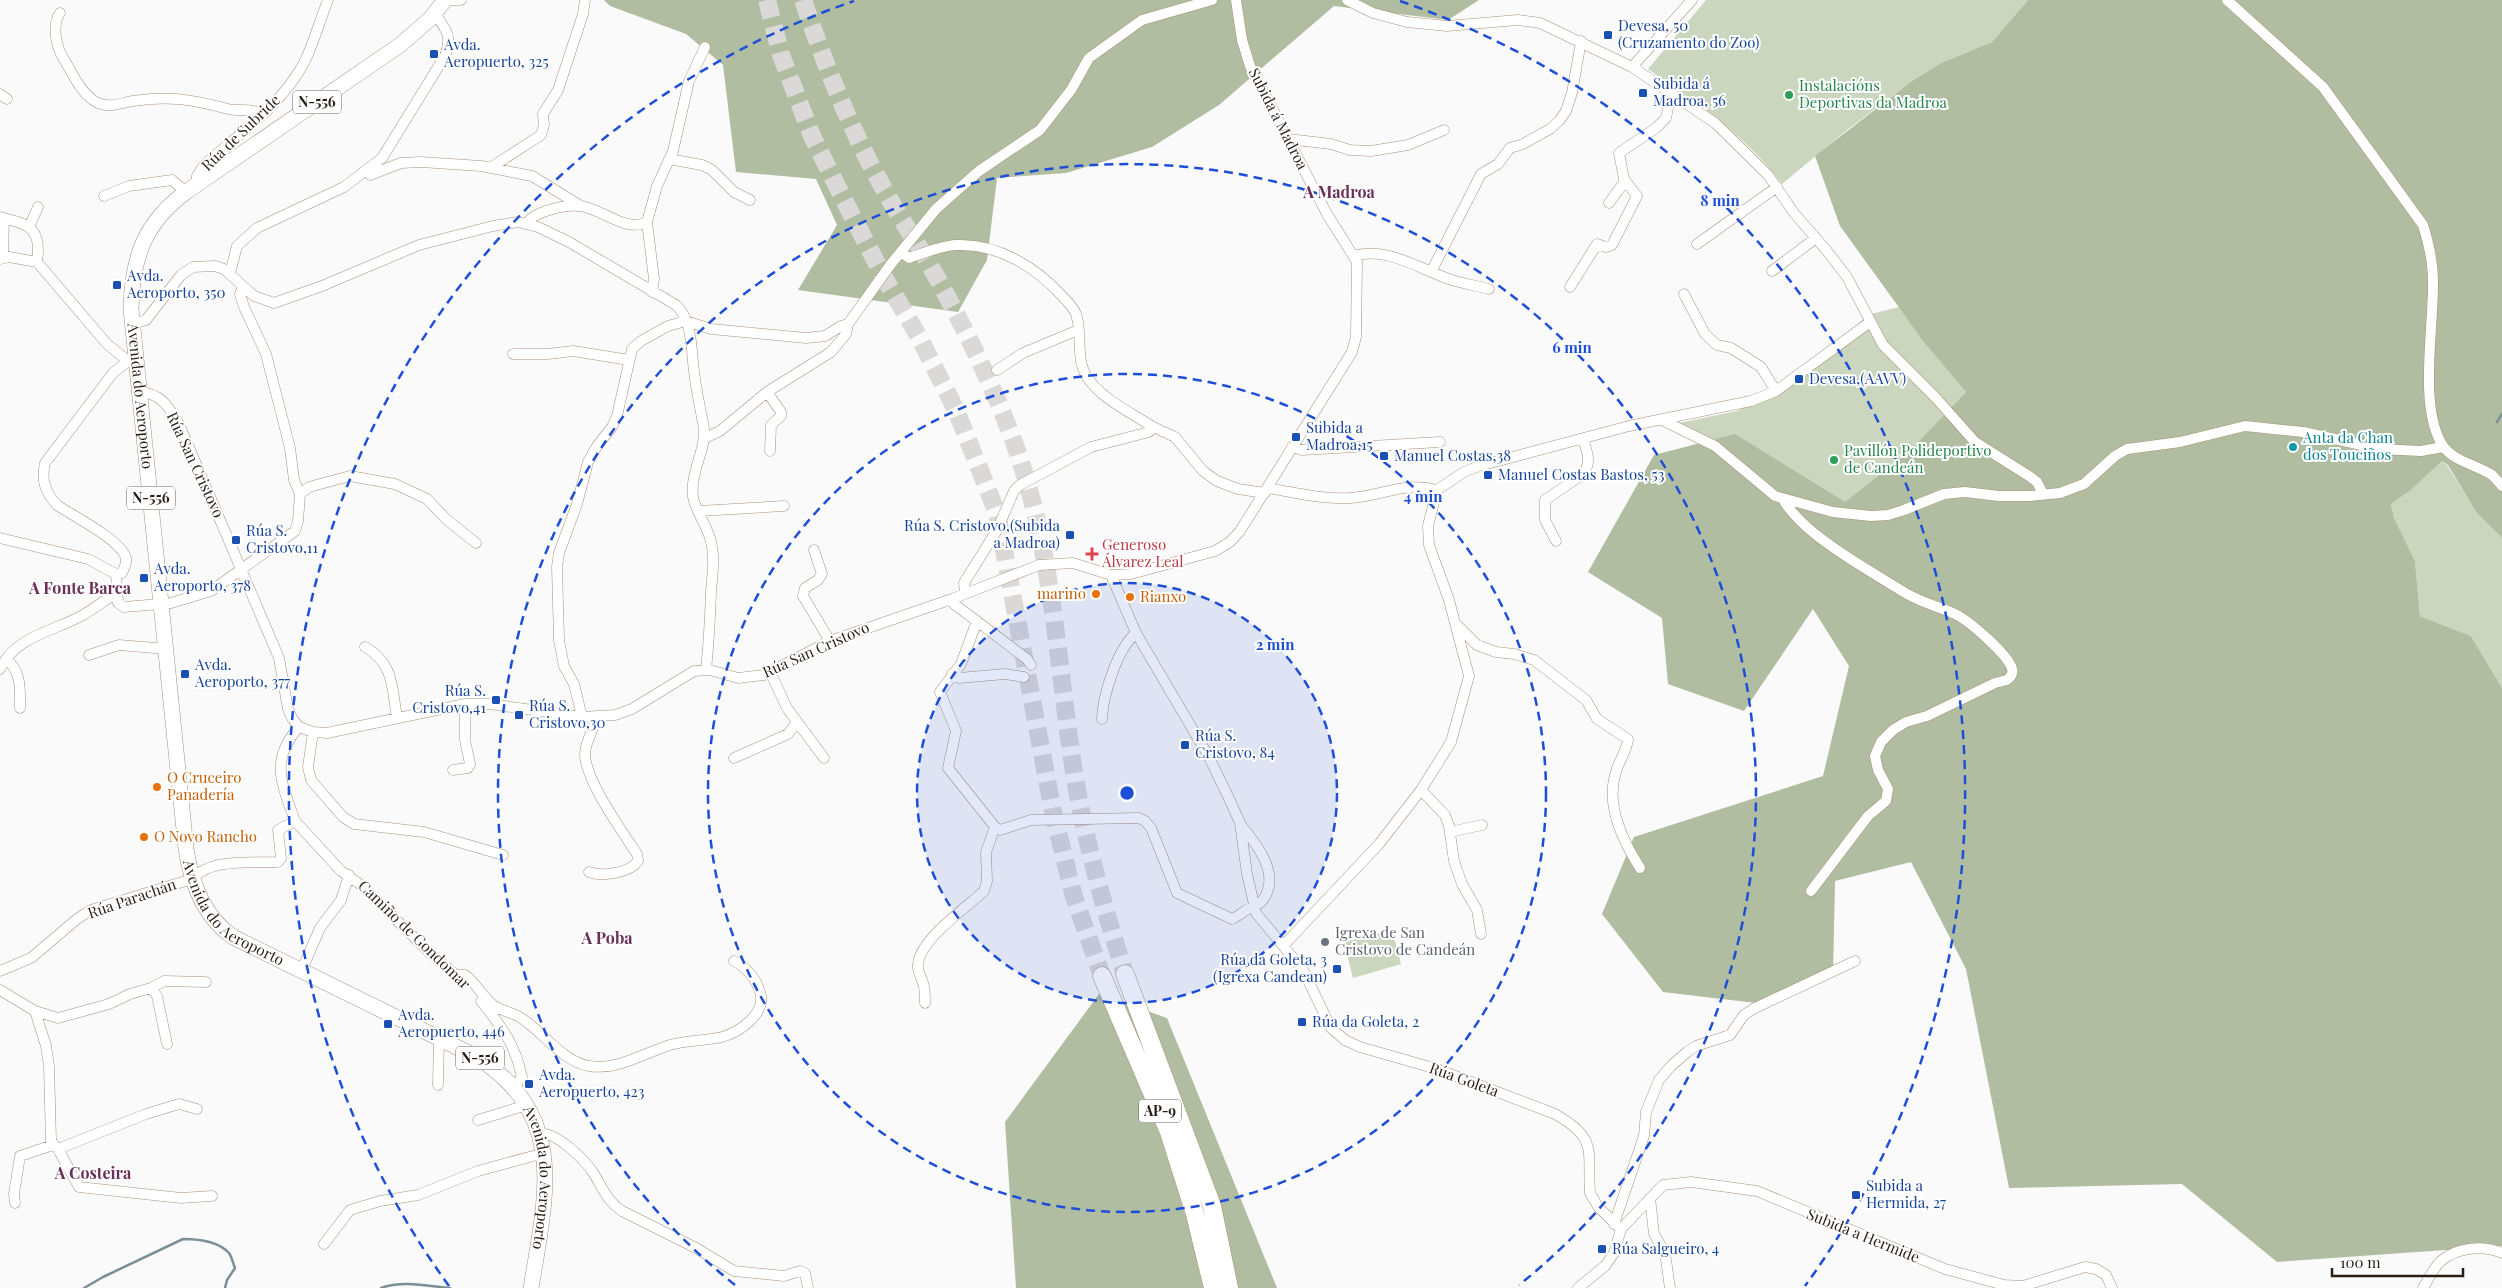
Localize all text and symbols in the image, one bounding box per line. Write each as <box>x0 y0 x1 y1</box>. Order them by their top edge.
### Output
place label: Devesa, 50 (Cruzamento do Zoo) <box>1618 15 1759 52</box>
marker: Devesa, 50 (Cruzamento do Zoo) <box>1602 29 1614 41</box>
place label: Avda. Aeropuerto, 325 <box>443 34 549 71</box>
marker: Avda. Aeropuerto, 325 <box>428 48 440 60</box>
street label: Subida á Madroa <box>1245 64 1313 173</box>
place label: Subida á Madroa, 56 <box>1653 73 1726 110</box>
place label: Instalacións Deportivas da Madroa <box>1799 75 1947 112</box>
marker: Subida á Madroa, 56 <box>1637 87 1649 99</box>
marker: Instalacións Deportivas da Madroa <box>1783 89 1795 101</box>
street label: Rúa de Subride <box>197 90 284 175</box>
road number: N-556 <box>293 90 341 114</box>
district label: A Madroa <box>1302 181 1375 202</box>
text: 8 min <box>1700 190 1740 210</box>
place label: Avda. Aeroporto, 350 <box>126 265 225 302</box>
marker: Avda. Aeroporto, 350 <box>111 279 123 291</box>
street label: Avenida do Aeroporto <box>123 321 158 470</box>
text: 6 min <box>1552 337 1592 357</box>
place label: Devesa,(AAVV) <box>1809 368 1906 388</box>
marker: Devesa,(AAVV) <box>1793 373 1805 385</box>
street label: Rúa San Cristovo <box>163 408 229 521</box>
place label: Subida a Madroa,15 <box>1306 417 1373 454</box>
place label: Anta da Chan dos Touciños <box>2302 427 2393 464</box>
marker: Subida a Madroa,15 <box>1290 431 1302 443</box>
place label: Pavillón Polideportivo de Candeán <box>1844 440 1992 477</box>
marker: Anta da Chan dos Touciños <box>2287 441 2299 453</box>
place label: Manuel Costas,38 <box>1394 445 1511 465</box>
marker: Manuel Costas,38 <box>1378 450 1390 462</box>
marker: Pavillón Polideportivo de Candeán <box>1828 454 1840 466</box>
place label: Manuel Costas Bastos, 53 <box>1498 464 1665 484</box>
marker: Manuel Costas Bastos, 53 <box>1482 469 1494 481</box>
road number: N-556 <box>127 486 175 509</box>
text: 4 min <box>1404 486 1443 506</box>
place label: Rúa S. Cristovo,(Subida a Madroa) <box>904 515 1061 552</box>
place label: Rúa S. Cristovo,11 <box>246 520 318 557</box>
marker: Rúa S. Cristovo,(Subida a Madroa) <box>1064 529 1076 541</box>
marker: Rúa S. Cristovo,11 <box>230 534 242 546</box>
place label: Generoso Álvarez Leal <box>1101 534 1183 571</box>
marker: Generoso Álvarez Leal <box>1086 548 1098 560</box>
place label: Avda. Aeroporto, 378 <box>153 558 251 595</box>
marker: Avda. Aeroporto, 378 <box>138 572 150 584</box>
district label: A Fonte Barca <box>28 577 132 598</box>
place label: marino <box>1037 583 1086 603</box>
place label: Rianxo <box>1140 586 1186 606</box>
marker: marino <box>1090 588 1102 600</box>
marker: Rianxo <box>1124 591 1136 603</box>
street label: Rúa San Cristovo <box>759 617 872 682</box>
text: 2 min <box>1256 634 1295 654</box>
place label: Avda. Aeroporto, 377 <box>194 654 290 691</box>
marker: Avda. Aeroporto, 377 <box>179 668 191 680</box>
place label: Rúa S. Cristovo,41 <box>412 680 486 717</box>
marker: Rúa S. Cristovo,41 <box>490 694 502 706</box>
place label: Rúa S. Cristovo,30 <box>529 695 606 732</box>
marker: Rúa S. Cristovo,30 <box>513 709 525 721</box>
place label: Rúa S. Cristovo, 84 <box>1195 725 1275 762</box>
marker: Rúa S. Cristovo, 84 <box>1179 739 1191 751</box>
place label: O Cruceiro Panadería <box>167 767 241 804</box>
marker: O Cruceiro Panadería <box>151 781 163 793</box>
centre of rings <box>1118 784 1136 802</box>
place label: O Novo Rancho <box>154 826 257 846</box>
marker: O Novo Rancho <box>138 831 150 843</box>
street label: Avenida do Aeroporto <box>179 857 288 970</box>
street label: Rúa Parachán <box>85 874 179 923</box>
street label: Camiño de Gondomar <box>354 875 475 993</box>
place label: Igrexa de San Cristovo de Candeán <box>1335 922 1475 959</box>
district label: A Poba <box>580 927 633 948</box>
marker: Igrexa de San Cristovo de Candeán <box>1319 936 1331 948</box>
place label: Rúa da Goleta, 3 (Igrexa Candean) <box>1213 949 1327 986</box>
marker: Rúa da Goleta, 3 (Igrexa Candean) <box>1331 963 1343 975</box>
place label: Avda. Aeropuerto, 446 <box>397 1004 505 1041</box>
place label: Rúa da Goleta, 2 <box>1312 1011 1419 1031</box>
marker: Rúa da Goleta, 2 <box>1296 1016 1308 1028</box>
marker: Avda. Aeropuerto, 446 <box>382 1018 394 1030</box>
road number: N-556 <box>456 1046 504 1070</box>
street label: Rúa Goleta <box>1427 1057 1502 1101</box>
place label: Avda. Aeropuerto, 423 <box>538 1064 645 1101</box>
marker: Avda. Aeropuerto, 423 <box>523 1078 535 1090</box>
road number: AP-9 <box>1139 1100 1181 1122</box>
street label: Avenida do Aeroporto <box>519 1101 556 1251</box>
district label: A Costeira <box>54 1162 132 1183</box>
place label: Subida a Hermida, 27 <box>1866 1175 1946 1212</box>
marker: Subida a Hermida, 27 <box>1850 1189 1862 1201</box>
street label: Subida a Hermide <box>1804 1203 1923 1267</box>
place label: Rúa Salgueiro, 4 <box>1612 1238 1719 1258</box>
marker: Rúa Salgueiro, 4 <box>1596 1243 1608 1255</box>
scale bar <box>2332 1246 2463 1278</box>
text: 100 m <box>2340 1252 2381 1272</box>

